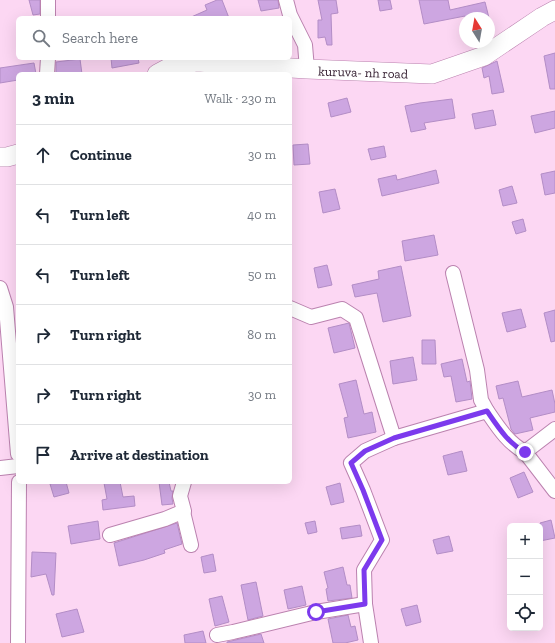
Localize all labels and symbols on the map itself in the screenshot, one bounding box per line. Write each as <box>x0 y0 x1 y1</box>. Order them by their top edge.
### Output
north arrow <box>459 12 495 48</box>
street label: kuruva- nh road <box>318 63 408 82</box>
route end <box>516 443 534 461</box>
route start <box>307 603 325 621</box>

